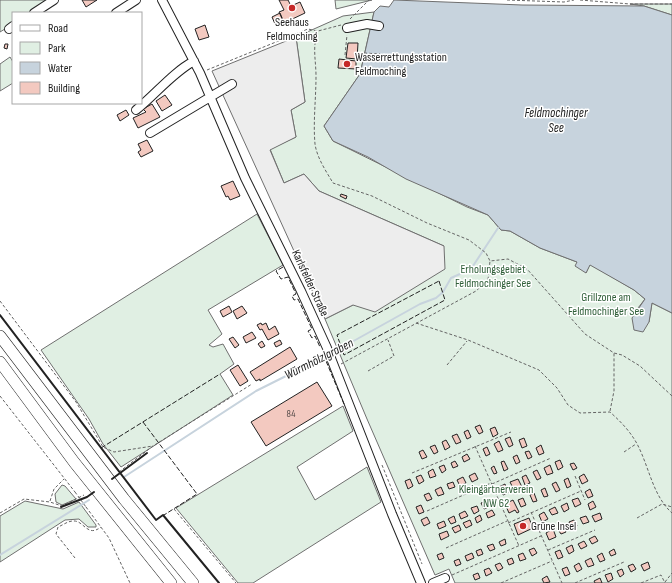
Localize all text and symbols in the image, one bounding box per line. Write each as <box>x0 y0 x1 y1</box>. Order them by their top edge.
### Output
marker: Seehaus Feldmoching <box>287 3 297 13</box>
legend <box>12 12 142 104</box>
place label: Seehaus Feldmoching <box>266 15 318 44</box>
text: Road <box>48 21 68 36</box>
text: Park <box>48 41 66 56</box>
place label: Wasserrettungsstation Feldmoching <box>355 50 447 79</box>
marker: Wasserrettungsstation Feldmoching <box>342 59 352 69</box>
text: Water <box>48 61 72 76</box>
text: Building <box>48 81 80 96</box>
water label: Feldmochinger See <box>524 105 589 136</box>
street label: Karlsfelder Straße <box>288 247 332 319</box>
park label: Erholungsgebiet Feldmochinger See <box>455 262 531 291</box>
park label: Grillzone am Feldmochinger See <box>568 290 644 319</box>
water label: Würmhölzlgraben <box>282 335 357 383</box>
house number: 84 <box>287 408 295 420</box>
park label: Kleingärtnerverein NW 62 <box>459 482 533 511</box>
place label: Grüne Insel <box>531 519 576 534</box>
marker: Grüne Insel <box>518 521 528 531</box>

